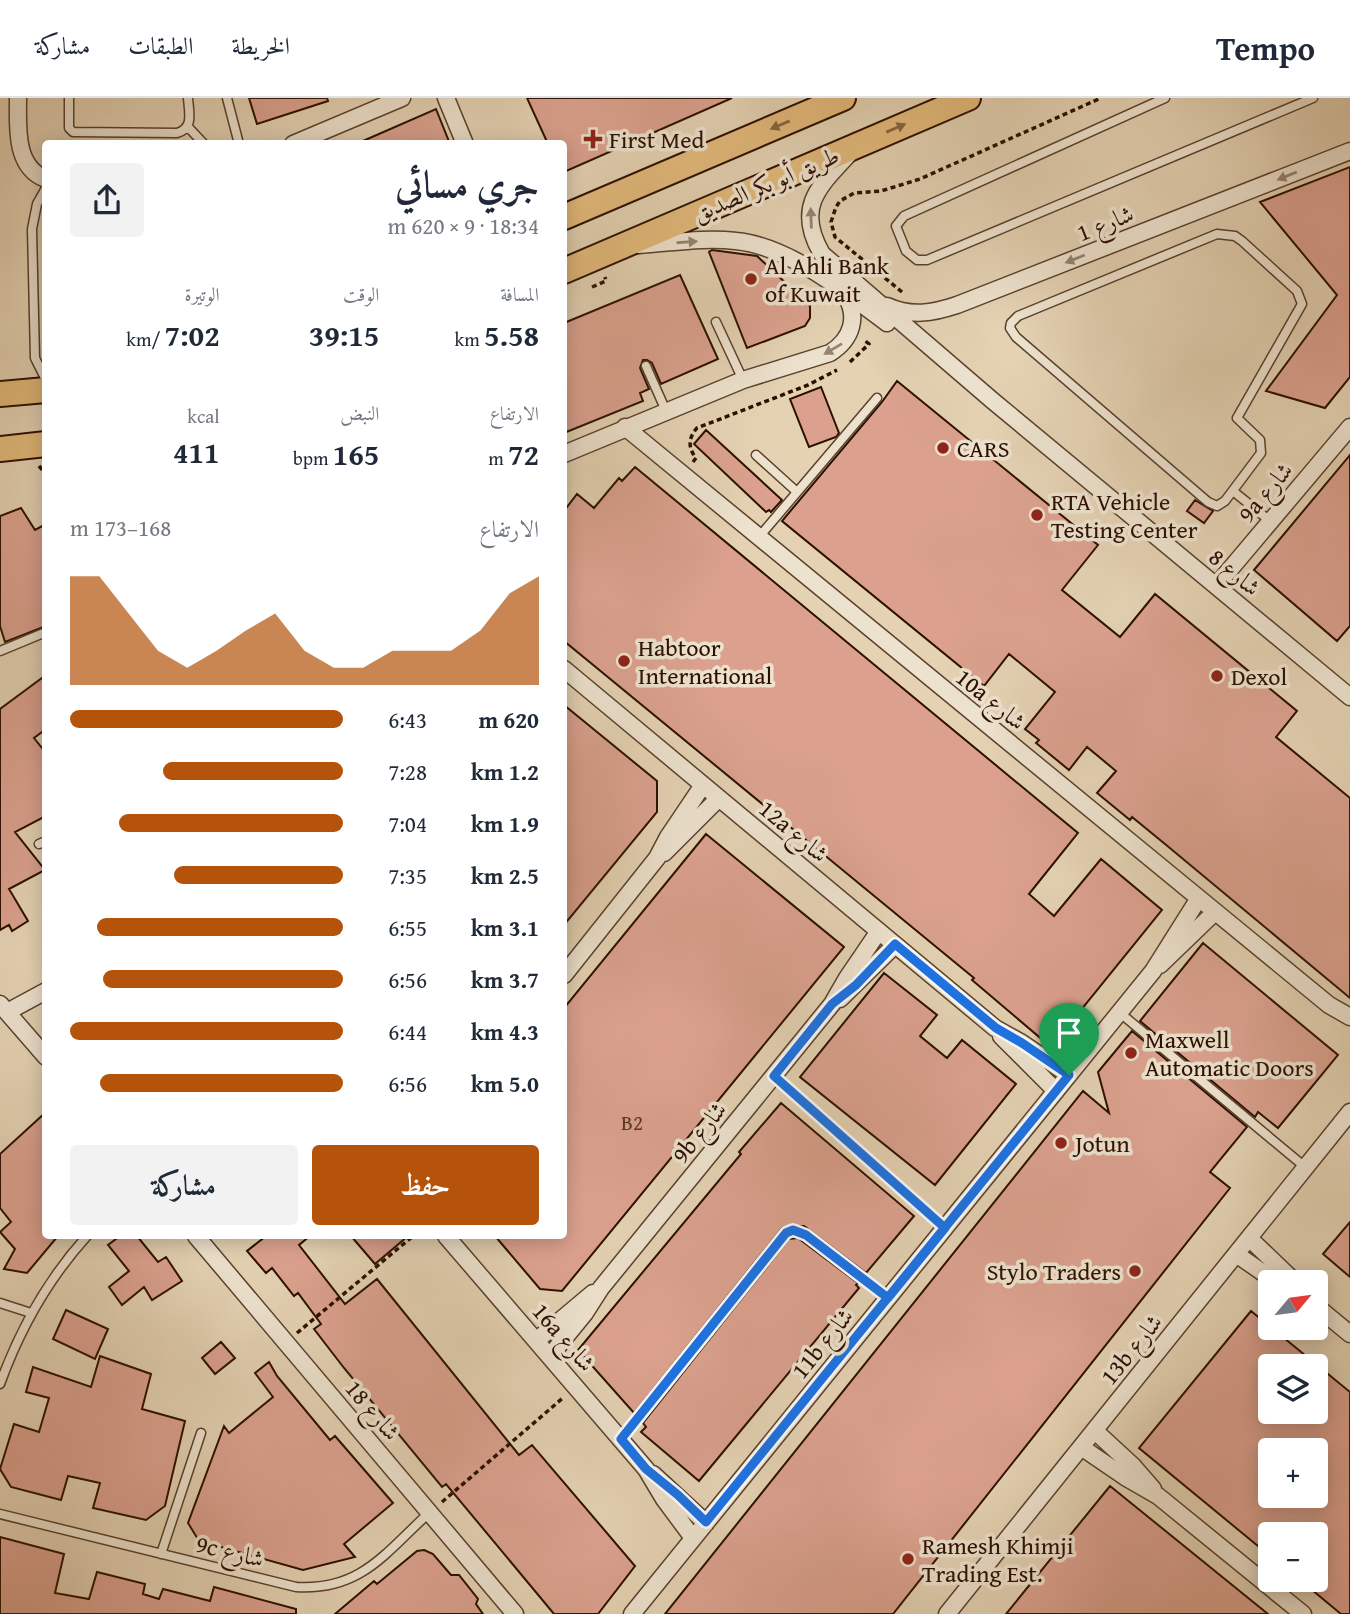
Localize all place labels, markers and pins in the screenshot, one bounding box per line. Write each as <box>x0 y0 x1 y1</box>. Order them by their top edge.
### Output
place label: First Med <box>609 122 705 157</box>
marker: First Med <box>583 129 603 149</box>
place label: Al Ahli Bank of Kuwait <box>765 248 890 311</box>
marker: Al Ahli Bank of Kuwait <box>743 271 759 287</box>
place label: CARS <box>957 431 1009 466</box>
marker: CARS <box>935 440 951 456</box>
place label: RTA Vehicle Testing Center <box>1051 484 1198 547</box>
marker: RTA Vehicle Testing Center <box>1029 507 1045 523</box>
place label: Habtoor International <box>638 630 773 693</box>
marker: Habtoor International <box>616 653 632 669</box>
place label: Dexol <box>1231 659 1287 694</box>
marker: Dexol <box>1209 668 1225 684</box>
pin <box>1039 1003 1099 1075</box>
place label: Maxwell Automatic Doors <box>1145 1022 1314 1085</box>
marker: Maxwell Automatic Doors <box>1123 1045 1139 1061</box>
place label: Jotun <box>1072 1126 1130 1161</box>
marker: Jotun <box>1053 1135 1069 1151</box>
place label: Stylo Traders <box>987 1254 1121 1289</box>
marker: Stylo Traders <box>1127 1263 1143 1279</box>
place label: Ramesh Khimji Trading Est. <box>922 1528 1074 1591</box>
marker: Ramesh Khimji Trading Est. <box>900 1551 916 1567</box>

